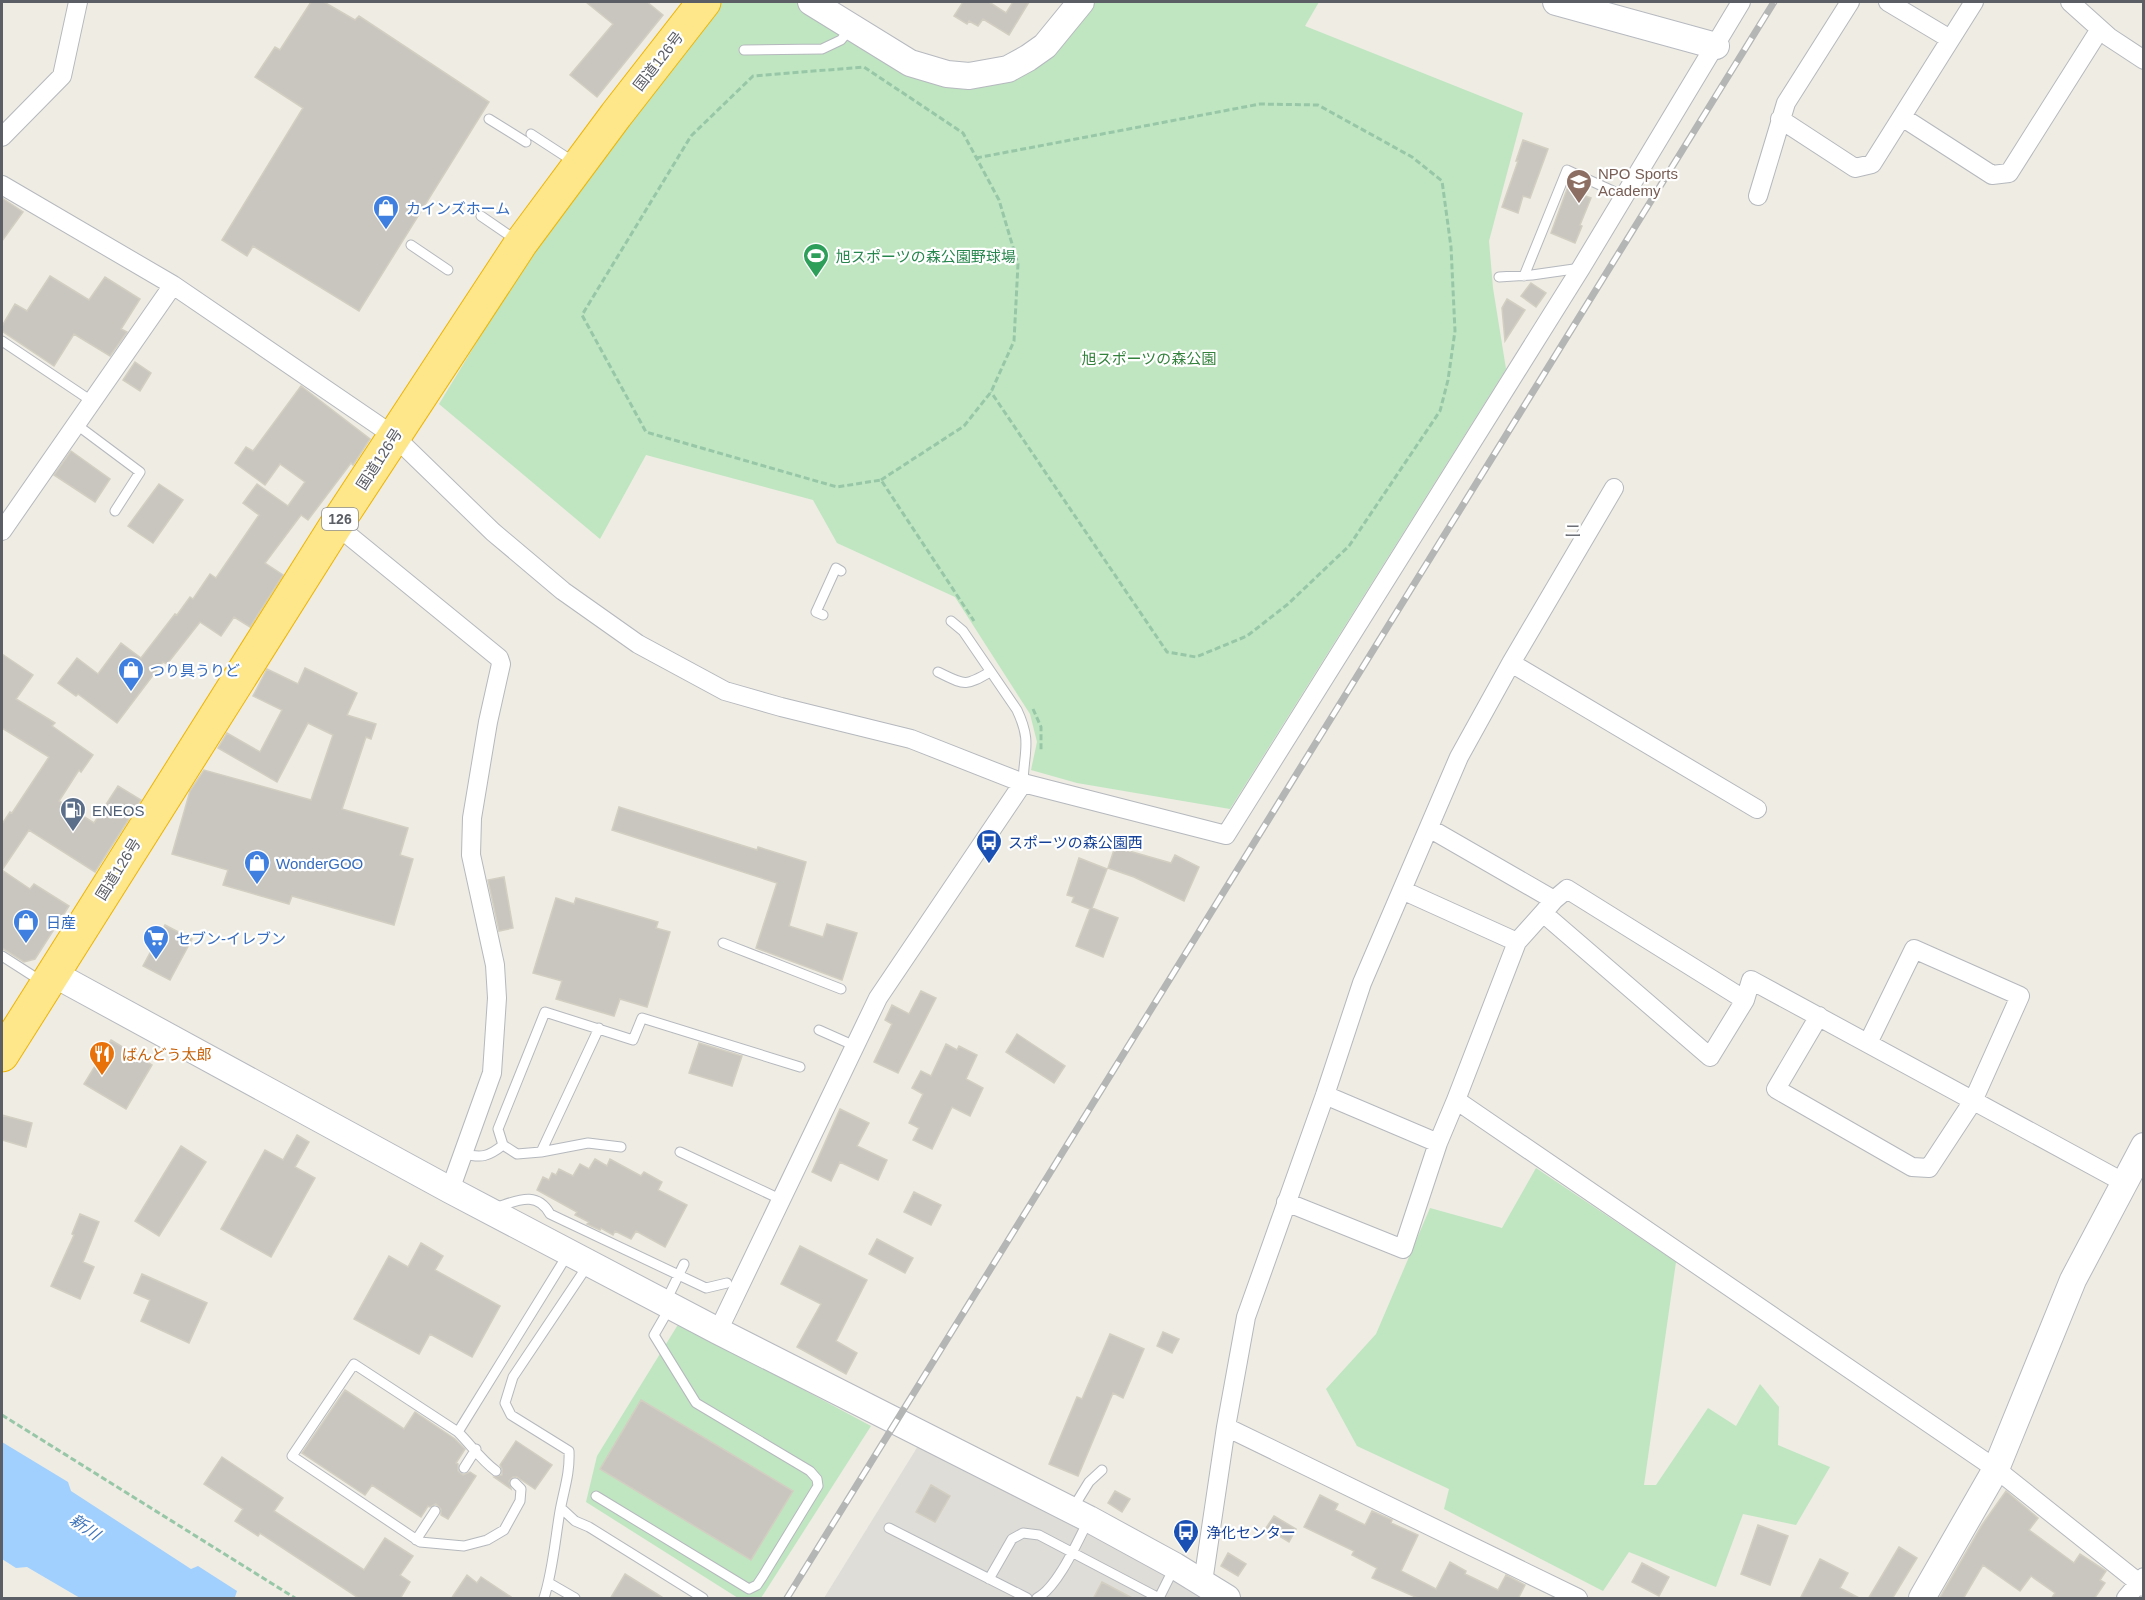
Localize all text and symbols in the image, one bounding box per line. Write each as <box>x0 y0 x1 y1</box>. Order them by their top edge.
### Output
street label: 国道126号 <box>630 28 686 94</box>
place label: NPO Sports Academy <box>1598 165 1678 199</box>
school or university icon: NPO Sports Academy <box>1564 167 1594 205</box>
shop icon: カインズホーム <box>371 193 401 231</box>
place label: カインズホーム <box>406 200 510 217</box>
sports icon: 旭スポーツの森公園野球場 <box>801 241 831 279</box>
place label: 旭スポーツの森公園野球場 <box>836 248 1016 265</box>
park label: 旭スポーツの森公園 <box>1082 350 1216 367</box>
street label: 国道126号 <box>353 425 405 493</box>
road number: 126 <box>322 508 358 530</box>
district label: ニ <box>1564 521 1582 541</box>
shop icon: つり具うりど <box>116 655 146 693</box>
place label: つり具うりど <box>150 662 240 679</box>
fuel station icon: ENEOS <box>58 795 88 833</box>
place label: ENEOS <box>92 802 145 819</box>
bus stop icon: スポーツの森公園西 <box>974 827 1004 865</box>
place label: スポーツの森公園西 <box>1008 834 1143 851</box>
street label: 国道126号 <box>92 835 144 903</box>
shop icon: WonderGOO <box>242 848 272 886</box>
place label: WonderGOO <box>276 855 363 872</box>
shop icon: 日産 <box>11 907 41 945</box>
place label: 日産 <box>46 914 76 931</box>
supermarket icon: セブン-イレブン <box>141 923 171 961</box>
place label: セブン-イレブン <box>176 930 286 947</box>
restaurant icon: ばんどう太郎 <box>87 1039 117 1077</box>
place label: ばんどう太郎 <box>122 1046 212 1063</box>
water label: 新川 <box>67 1511 105 1544</box>
bus stop icon: 浄化センター <box>1171 1517 1201 1555</box>
place label: 浄化センター <box>1206 1524 1296 1541</box>

